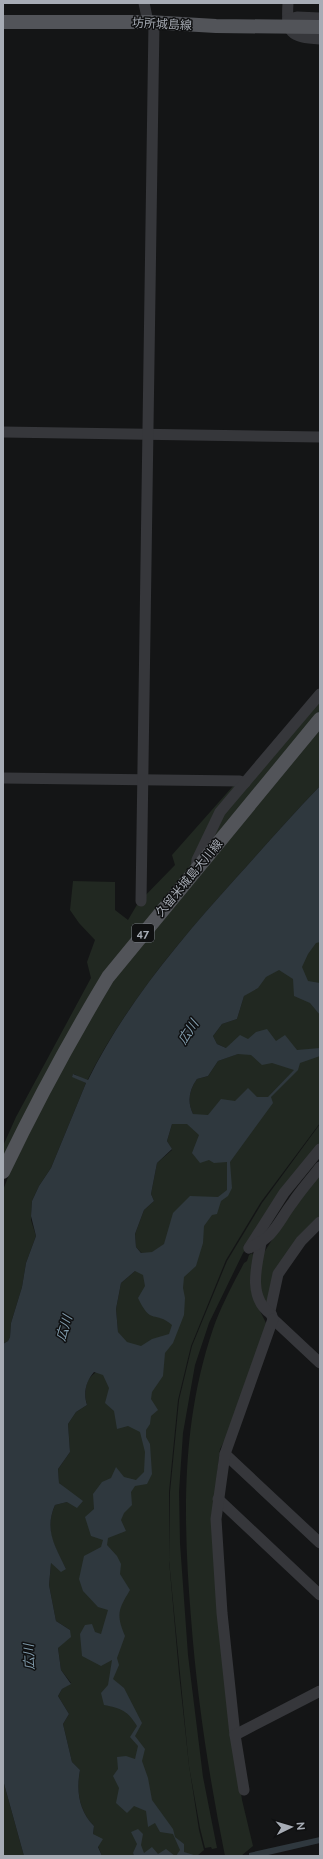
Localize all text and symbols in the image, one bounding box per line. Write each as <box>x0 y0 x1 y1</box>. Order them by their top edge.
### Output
street label: 坊所城島線 <box>132 15 192 33</box>
street label: 久留米城島大川線 <box>153 837 225 919</box>
road number: 47 <box>132 924 154 942</box>
water label: 広川 <box>175 1015 202 1047</box>
water label: 広川 <box>53 1311 76 1343</box>
water label: 広川 <box>21 1642 37 1670</box>
north arrow <box>271 1807 311 1847</box>
text: N <box>294 1821 307 1831</box>

